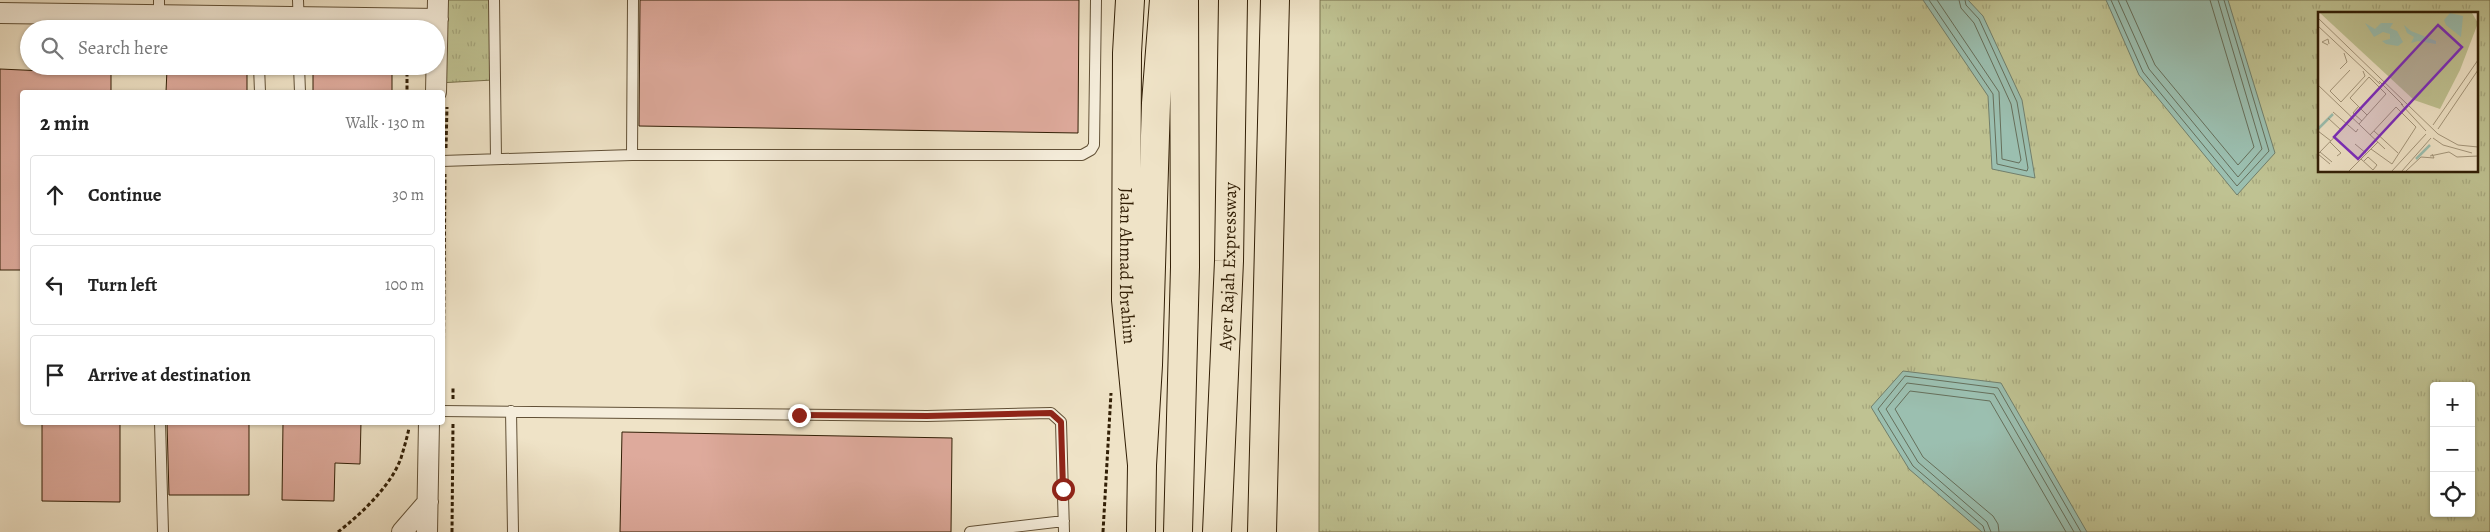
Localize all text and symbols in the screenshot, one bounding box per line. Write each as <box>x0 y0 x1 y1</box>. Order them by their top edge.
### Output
inset map <box>2318 12 2478 172</box>
search box <box>20 20 445 75</box>
icon: search <box>38 34 66 62</box>
text: Search here <box>78 35 168 61</box>
text: 2 min <box>40 109 89 137</box>
text: Walk · 130 m <box>345 112 425 134</box>
icon: ahead <box>41 181 69 209</box>
street label: Ayer Rajah Expressway <box>1213 181 1242 352</box>
text: Continue <box>88 182 162 208</box>
text: 30 m <box>392 184 424 206</box>
street label: Jalan Ahmad Ibrahim <box>1114 187 1142 345</box>
icon: left <box>41 271 69 299</box>
text: Turn left <box>88 272 157 298</box>
text: 100 m <box>385 274 424 296</box>
icon: arrive <box>41 361 69 389</box>
text: Arrive at destination <box>88 362 251 388</box>
map controls <box>2430 382 2475 517</box>
button: + <box>2430 382 2475 427</box>
route end <box>788 404 811 427</box>
button: − <box>2430 427 2475 472</box>
button: locate <box>2430 472 2475 517</box>
route start <box>1052 478 1075 501</box>

